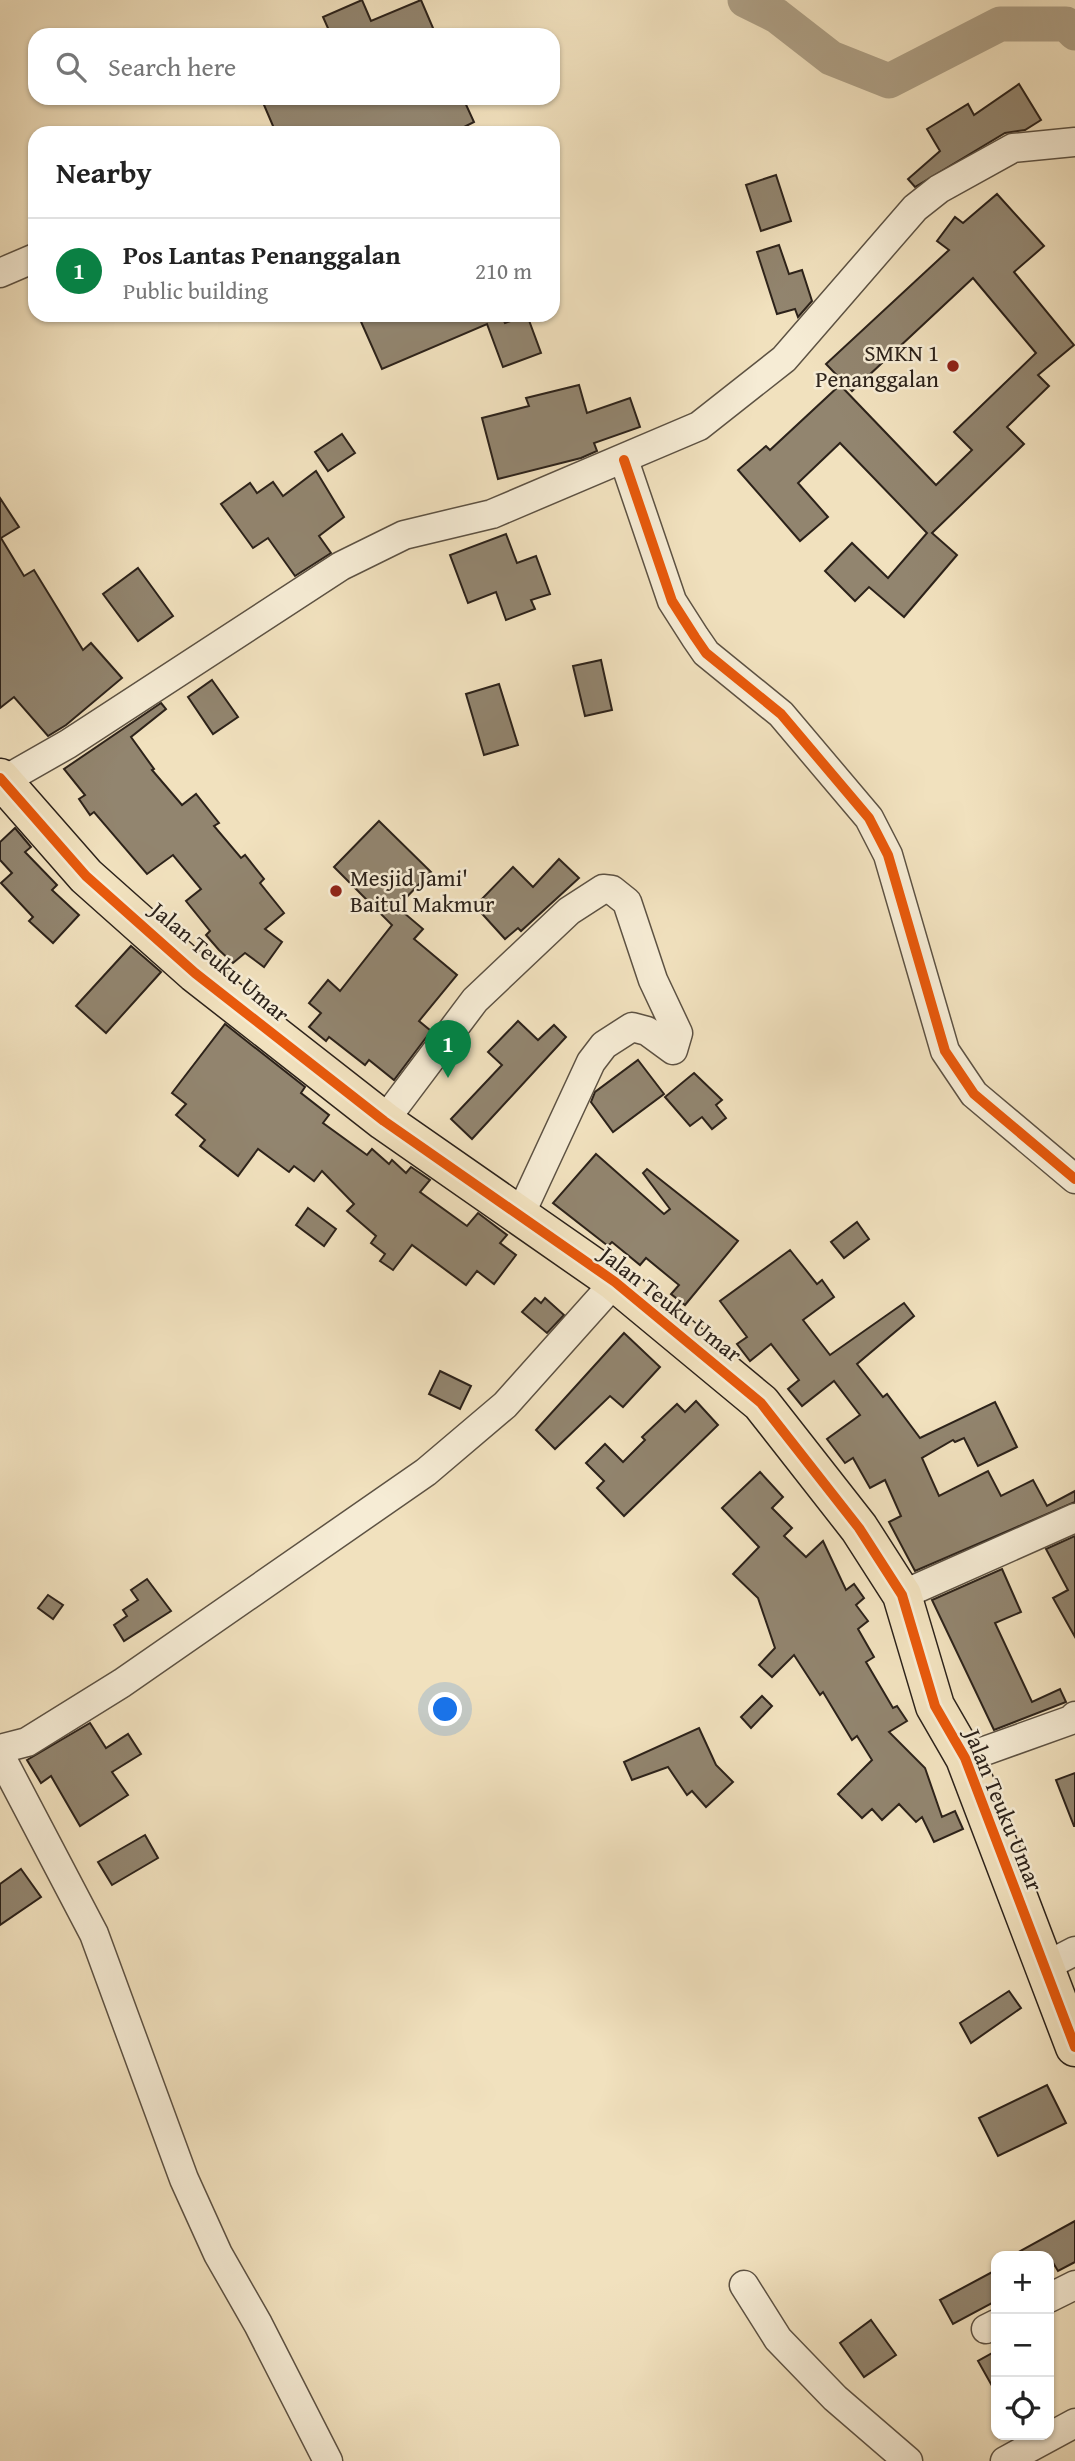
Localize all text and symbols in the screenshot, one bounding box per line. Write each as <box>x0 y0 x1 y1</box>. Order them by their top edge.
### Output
search box <box>28 28 560 105</box>
text: Search here <box>108 47 236 86</box>
icon: search <box>52 48 90 86</box>
text: Nearby <box>56 150 152 194</box>
text: Pos Lantas Penanggalan <box>123 235 401 274</box>
text: 1 <box>73 254 85 287</box>
text: 210 m <box>475 254 532 287</box>
text: Public building <box>123 274 268 307</box>
place label: SMKN 1 Penanggalan <box>815 336 939 395</box>
marker: SMKN 1 Penanggalan <box>945 358 961 374</box>
place label: Mesjid Jami' Baitul Makmur <box>350 861 495 920</box>
marker: Mesjid Jami' Baitul Makmur <box>328 883 344 899</box>
street label: Jalan Teuku Umar <box>141 892 297 1030</box>
pin: 1 <box>425 1020 471 1078</box>
street label: Jalan Teuku Umar <box>591 1236 750 1370</box>
your location <box>428 1692 462 1726</box>
street label: Jalan Teuku Umar <box>956 1721 1052 1896</box>
map controls <box>991 2251 1054 2440</box>
button: + <box>991 2251 1054 2314</box>
button: − <box>991 2314 1054 2377</box>
button: locate <box>991 2377 1054 2440</box>

